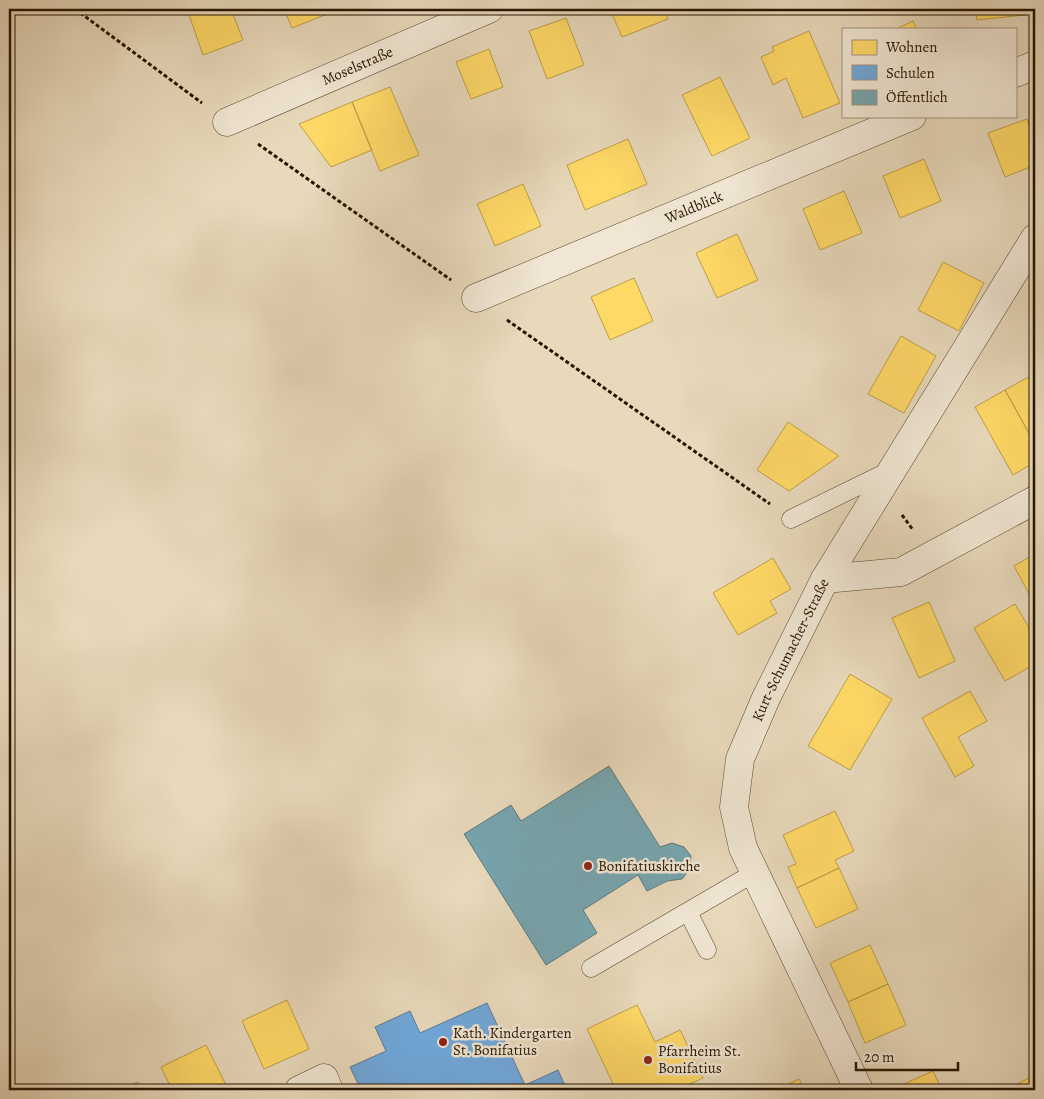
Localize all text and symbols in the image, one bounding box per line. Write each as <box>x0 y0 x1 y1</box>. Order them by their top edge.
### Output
legend <box>842 28 1016 118</box>
text: Wohnen <box>885 37 938 57</box>
street label: Moselstraße <box>319 42 396 90</box>
text: Schulen <box>886 63 935 83</box>
text: Öffentlich <box>886 87 948 107</box>
street label: Waldblick <box>661 186 726 228</box>
street label: Kurt-Schumacher-Straße <box>747 575 834 724</box>
place label: Bonifatiuskirche <box>598 856 700 876</box>
marker: Bonifatiuskirche <box>582 860 594 872</box>
place label: Kath. Kindergarten St. Bonifatius <box>453 1023 572 1060</box>
marker: Kath. Kindergarten St. Bonifatius <box>437 1036 449 1048</box>
scale bar <box>856 1039 959 1071</box>
place label: Pfarrheim St. Bonifatius <box>658 1041 741 1078</box>
text: 20 m <box>864 1047 895 1067</box>
marker: Pfarrheim St. Bonifatius <box>642 1054 654 1066</box>

